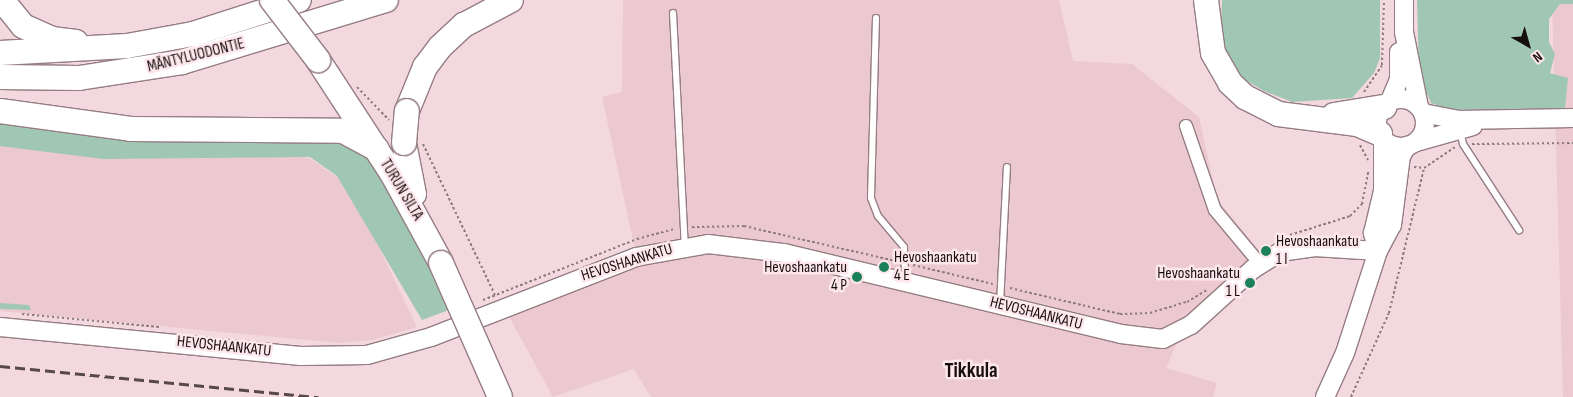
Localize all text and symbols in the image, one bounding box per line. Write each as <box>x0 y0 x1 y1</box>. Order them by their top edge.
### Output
north arrow <box>1503 20 1553 70</box>
street label: MÄNTYLUODONTIE <box>145 35 247 77</box>
text: N <box>1529 48 1546 66</box>
street label: TURUN SILTA <box>375 156 427 224</box>
place label: Hevoshaankatu 1 I <box>1276 232 1359 270</box>
street label: HEVOSHAANKATU <box>579 240 675 286</box>
marker: Hevoshaankatu 1 I <box>1260 245 1272 257</box>
place label: Hevoshaankatu 4 E <box>894 248 977 286</box>
place label: Hevoshaankatu 4 P <box>764 258 847 296</box>
marker: Hevoshaankatu 4 E <box>878 261 890 273</box>
place label: Hevoshaankatu 1 L <box>1157 264 1240 302</box>
marker: Hevoshaankatu 4 P <box>851 271 863 283</box>
marker: Hevoshaankatu 1 L <box>1244 277 1256 289</box>
street label: HEVOSHAANKATU <box>988 293 1084 335</box>
street label: HEVOSHAANKATU <box>176 333 272 361</box>
district label: Tikkula <box>944 358 998 384</box>

